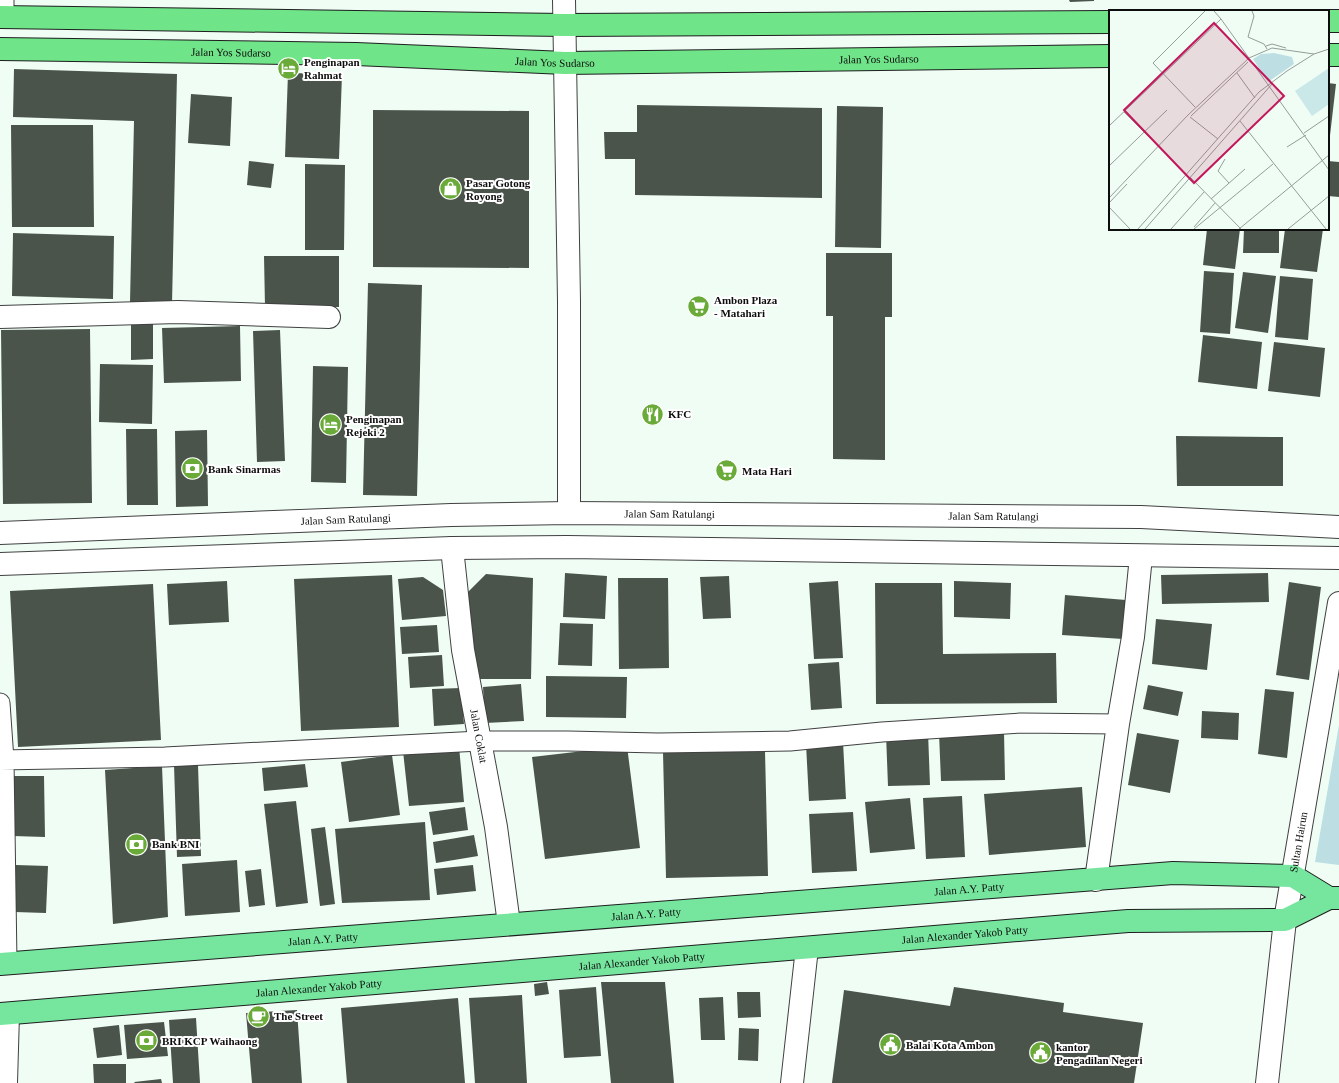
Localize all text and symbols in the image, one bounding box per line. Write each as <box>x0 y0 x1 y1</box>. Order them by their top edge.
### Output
inset map <box>1109 10 1329 230</box>
street label: Jalan Yos Sudarso <box>191 46 271 59</box>
street label: Jalan Yos Sudarso <box>839 52 919 65</box>
hotel icon: Penginapan Rahmat <box>276 55 302 81</box>
street label: Jalan Yos Sudarso <box>515 55 595 69</box>
place label: Penginapan Rahmat <box>304 56 360 81</box>
shop icon: Pasar Gotong Royong <box>438 176 464 202</box>
place label: Pasar Gotong Royong <box>466 177 531 202</box>
supermarket icon: Ambon Plaza - Matahari <box>686 293 712 319</box>
place label: Ambon Plaza - Matahari <box>714 294 778 319</box>
restaurant icon: KFC <box>639 401 665 427</box>
place label: KFC <box>668 408 691 420</box>
hotel icon: Penginapan Rejeki 2 <box>317 412 343 438</box>
place label: Penginapan Rejeki 2 <box>346 413 402 438</box>
bank icon: Bank Sinarmas <box>179 456 205 482</box>
supermarket icon: Mata Hari <box>714 458 740 484</box>
place label: Bank Sinarmas <box>208 463 281 475</box>
place label: Mata Hari <box>742 465 792 477</box>
street label: Jalan Sam Ratulangi <box>624 507 715 520</box>
street label: Jalan Sam Ratulangi <box>948 510 1039 522</box>
street label: Jalan Sam Ratulangi <box>300 511 391 527</box>
street label: Jalan Coklat <box>468 708 490 764</box>
street label: Sultan Hairun <box>1287 810 1309 873</box>
bank icon: Bank BNI <box>124 831 150 857</box>
place label: Bank BNI <box>152 838 199 850</box>
street label: Jalan A.Y. Patty <box>934 880 1005 898</box>
street label: Jalan A.Y. Patty <box>611 905 682 923</box>
street label: Jalan Alexander Yakob Patty <box>901 923 1029 946</box>
street label: Jalan A.Y. Patty <box>288 930 359 948</box>
street label: Jalan Alexander Yakob Patty <box>578 950 706 972</box>
street label: Jalan Alexander Yakob Patty <box>255 976 383 999</box>
cafe icon: The Street <box>246 1003 272 1029</box>
place label: The Street <box>274 1010 323 1022</box>
bank icon: BRI KCP Waihaong <box>133 1028 159 1054</box>
public building icon: Balai Kota Ambon <box>878 1032 904 1058</box>
place label: BRI KCP Waihaong <box>162 1035 258 1047</box>
place label: Balai Kota Ambon <box>906 1039 993 1051</box>
public building icon: kantor Pengadilan Negeri <box>1028 1040 1054 1066</box>
place label: kantor Pengadilan Negeri <box>1056 1041 1142 1066</box>

